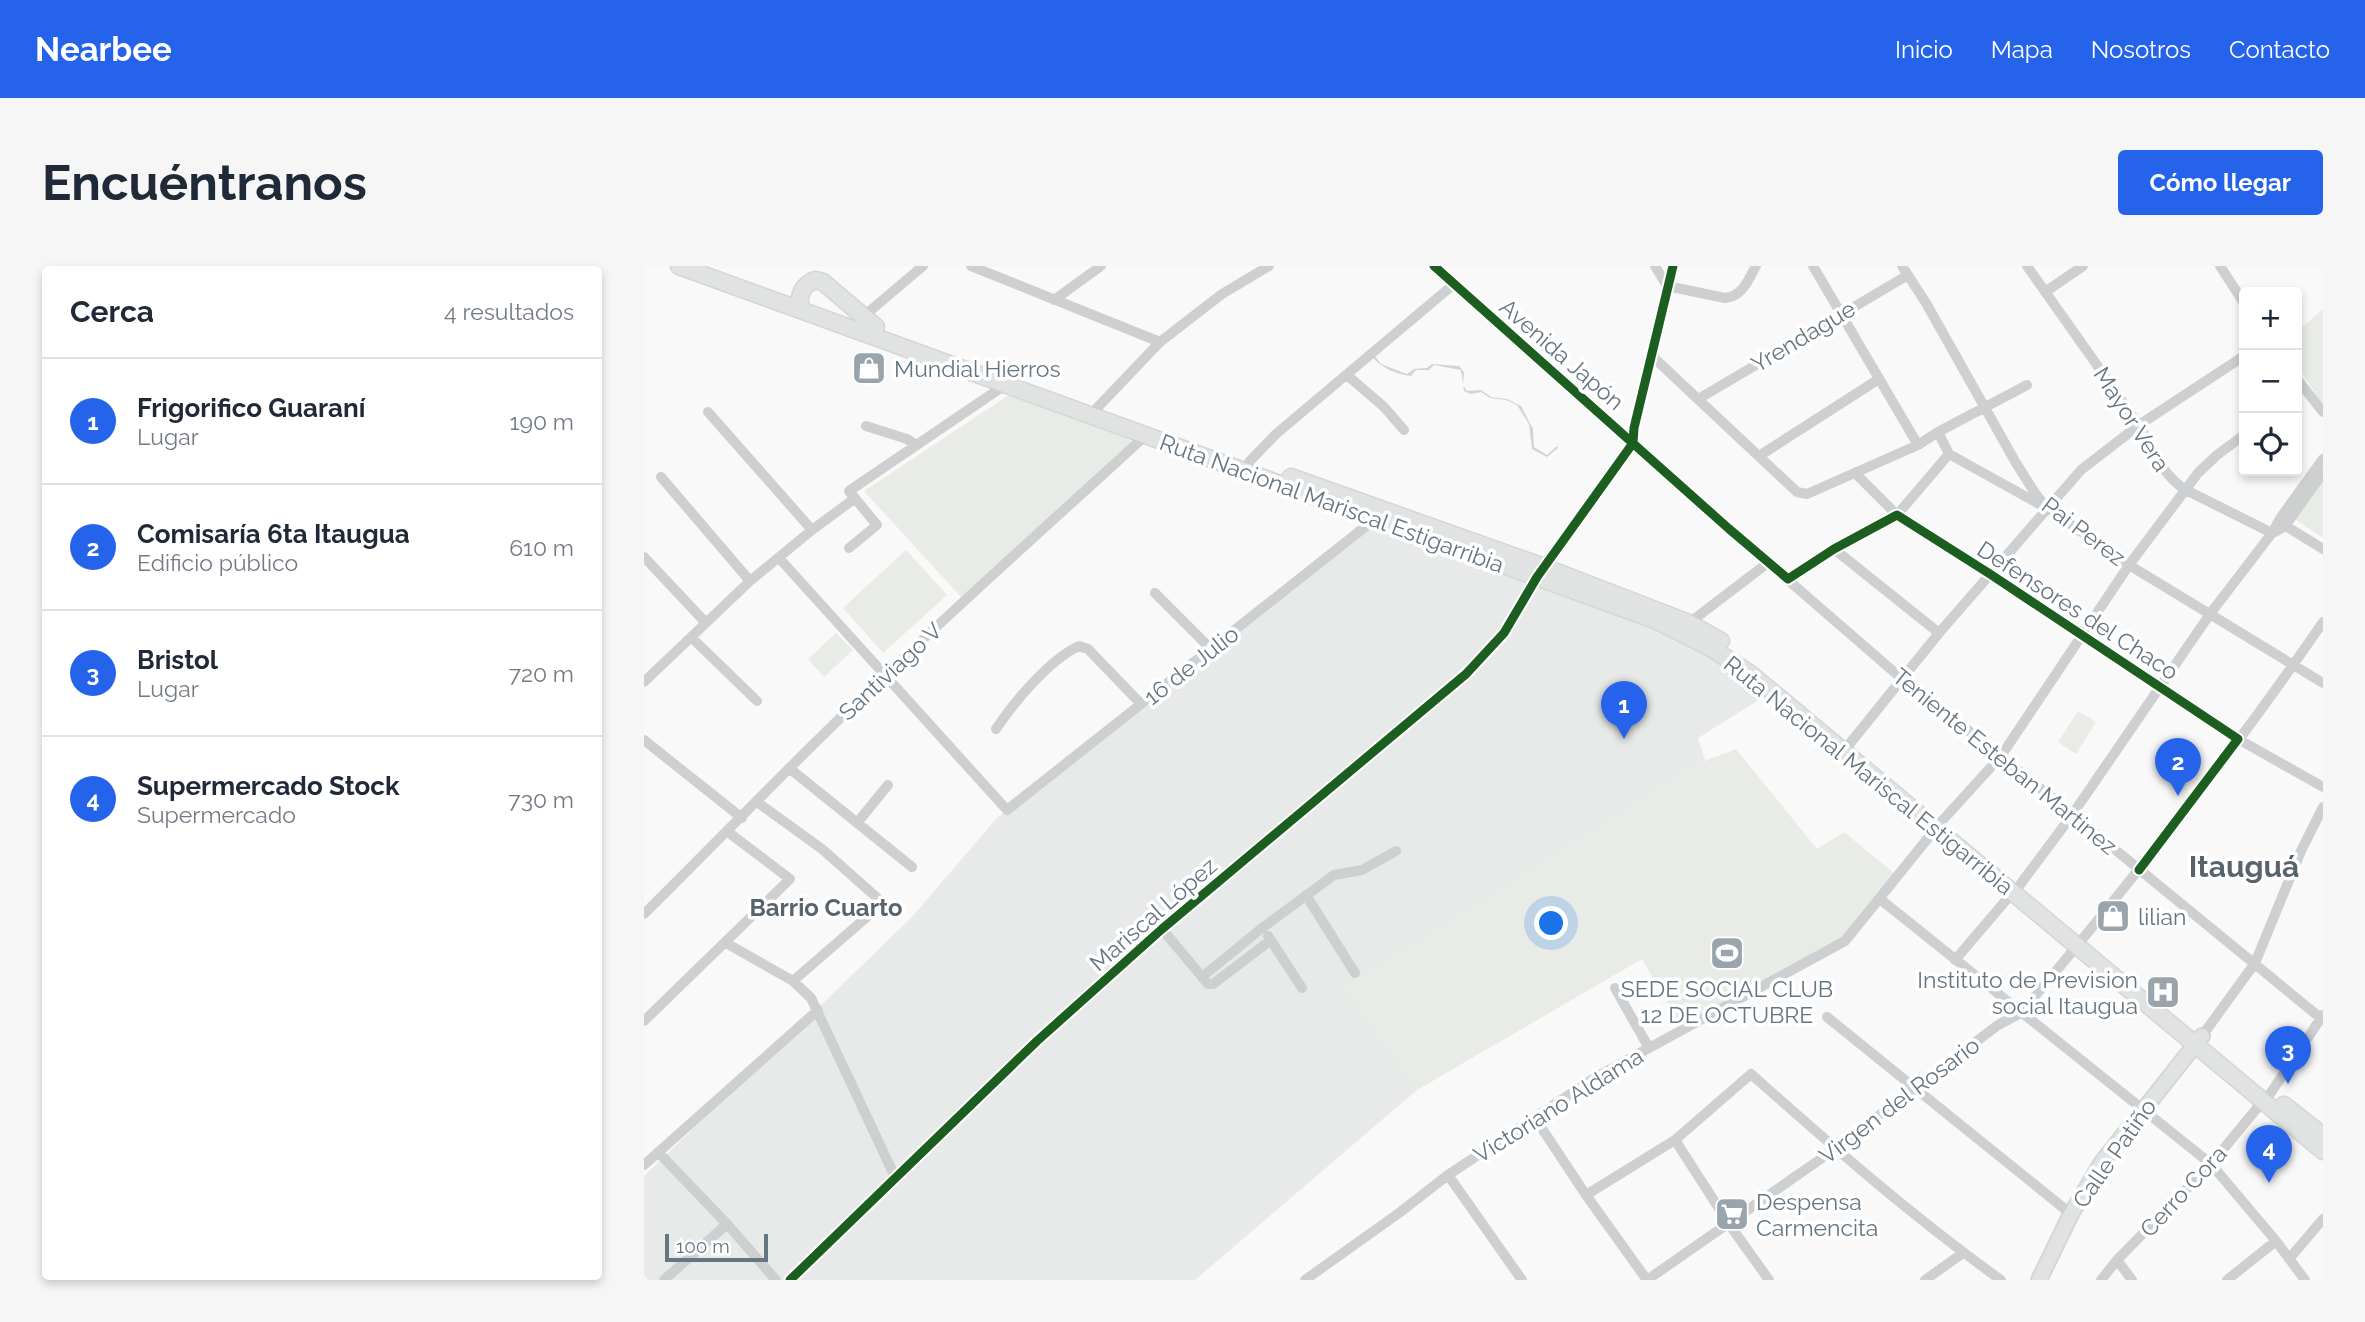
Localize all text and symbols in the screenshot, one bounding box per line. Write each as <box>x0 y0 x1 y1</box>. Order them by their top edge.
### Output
text: Nearbee <box>35 30 172 69</box>
text: Inicio <box>1895 35 1953 64</box>
text: Mapa <box>1991 35 2053 64</box>
text: Nosotros <box>2091 35 2191 64</box>
text: Contacto <box>2229 35 2330 64</box>
button: Cómo llegar <box>2118 150 2323 215</box>
text: Encuéntranos <box>42 154 367 211</box>
map controls <box>2239 287 2302 476</box>
button: + <box>2239 287 2302 350</box>
street label: Avenida Japón <box>1495 293 1629 415</box>
text: Cerca <box>70 294 154 329</box>
street label: Yrendague <box>1746 294 1860 378</box>
text: 4 resultados <box>444 298 574 325</box>
shop icon: Mundial Hierros <box>850 349 888 387</box>
button: − <box>2239 350 2302 413</box>
place label: Mundial Hierros <box>894 355 1061 382</box>
street label: Mayor Vera <box>2088 362 2176 476</box>
text: Frigorifico Guaraní <box>137 393 365 423</box>
text: 1 <box>87 408 99 435</box>
text: 190 m <box>510 408 574 435</box>
button: locate <box>2239 413 2302 476</box>
text: Lugar <box>137 423 199 450</box>
street label: Ruta Nacional Mariscal Estigarribia <box>1156 428 1508 578</box>
street label: Pai Perez <box>2037 491 2131 571</box>
text: Comisaría 6ta Itaugua <box>137 519 410 549</box>
text: 2 <box>87 534 99 561</box>
text: 610 m <box>509 534 574 561</box>
street label: Defensores del Chaco <box>1972 535 2184 685</box>
text: Edificio público <box>137 549 298 576</box>
street label: Santiviago V <box>833 616 947 726</box>
street label: 16 de Julio <box>1138 620 1244 710</box>
text: Bristol <box>137 645 218 675</box>
street label: Ruta Nacional Mariscal Estigarribia <box>1719 650 2019 900</box>
text: 3 <box>87 660 99 687</box>
text: 720 m <box>509 660 574 687</box>
street label: Teniente Esteban Martinez <box>1887 662 2123 860</box>
text: Lugar <box>137 675 199 702</box>
pin: 1 <box>1601 681 1647 739</box>
pin: 2 <box>2155 738 2201 796</box>
text: Supermercado Stock <box>137 771 399 801</box>
text: 4 <box>86 786 100 813</box>
text: 730 m <box>508 786 574 813</box>
text: Supermercado <box>137 801 296 828</box>
district label: Itauguá <box>2189 849 2299 884</box>
street label: Mariscal López <box>1084 852 1222 976</box>
district label: Barrio Cuarto <box>749 893 903 922</box>
shop icon: lilian <box>2094 897 2132 935</box>
place label: lilian <box>2138 903 2186 930</box>
your location <box>1534 906 1568 940</box>
sports icon: SEDE SOCIAL CLUB 12 DE OCTUBRE <box>1708 934 1746 972</box>
place label: Instituto de Prevision social Itaugua <box>1917 966 2138 1019</box>
hospital icon: Instituto de Prevision social Itaugua <box>2144 973 2182 1011</box>
place label: SEDE SOCIAL CLUB 12 DE OCTUBRE <box>1621 975 1833 1028</box>
pin: 3 <box>2265 1026 2311 1084</box>
street label: Virgen del Rosario <box>1814 1031 1984 1169</box>
street label: Victoriano Aldama <box>1468 1042 1648 1168</box>
street label: Calle Patiño <box>2067 1093 2161 1213</box>
pin: 4 <box>2246 1125 2292 1183</box>
street label: Cerro Cora <box>2134 1140 2232 1242</box>
place label: Despensa Carmencita <box>1756 1188 1878 1241</box>
supermarket icon: Despensa Carmencita <box>1713 1195 1751 1233</box>
scale bar <box>665 1231 768 1263</box>
text: 100 m <box>676 1235 730 1257</box>

